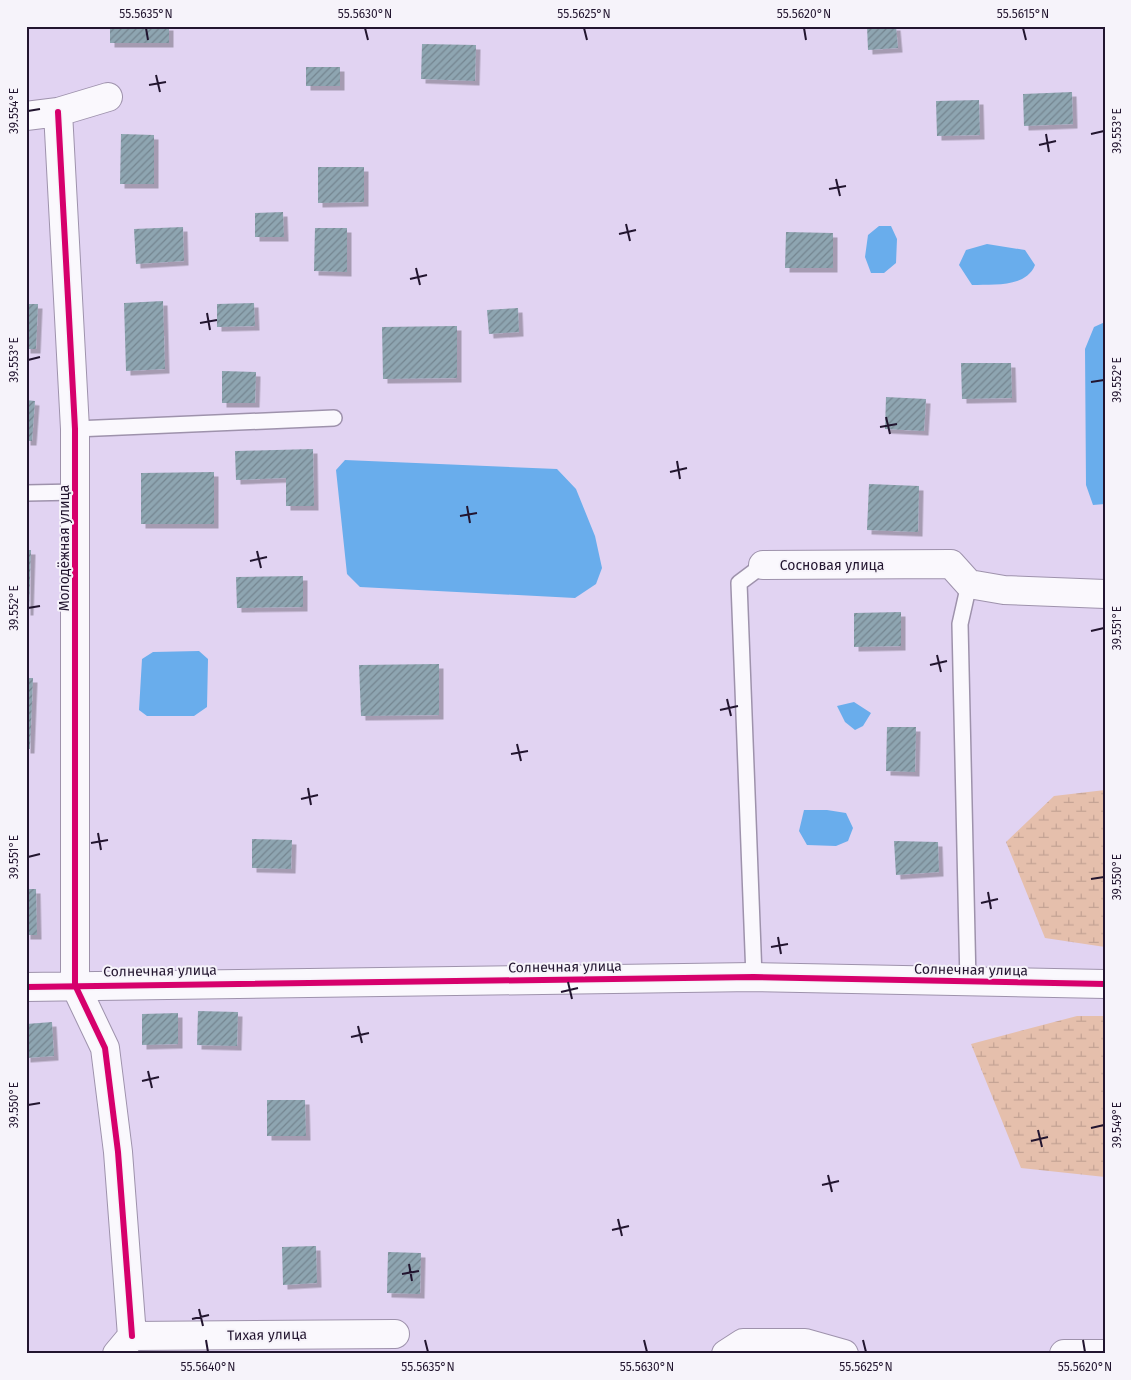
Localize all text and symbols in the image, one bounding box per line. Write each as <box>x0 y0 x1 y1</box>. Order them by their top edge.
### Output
text: 55.5635°N <box>119 7 173 21</box>
text: 55.5630°N <box>338 7 392 21</box>
text: 55.5625°N <box>557 7 611 21</box>
text: 55.5620°N <box>777 7 831 21</box>
text: 55.5615°N <box>997 7 1049 21</box>
text: 39.554°E <box>7 88 21 134</box>
text: 39.553°E <box>1110 108 1124 154</box>
text: 39.553°E <box>7 337 21 383</box>
text: 39.552°E <box>1110 357 1124 403</box>
street label: Молодёжная улица <box>56 485 73 611</box>
street label: Сосновая улица <box>780 557 884 574</box>
text: 39.552°E <box>7 585 21 631</box>
text: 39.551°E <box>1110 606 1124 650</box>
text: 39.551°E <box>7 835 21 879</box>
text: 39.550°E <box>1110 854 1124 900</box>
street label: Солнечная улица <box>508 958 622 976</box>
street label: Солнечная улица <box>914 961 1028 979</box>
street label: Солнечная улица <box>103 962 217 980</box>
text: 39.550°E <box>7 1082 21 1128</box>
text: 39.549°E <box>1110 1102 1124 1148</box>
street label: Тихая улица <box>227 1326 307 1344</box>
text: 55.5640°N <box>181 1360 235 1374</box>
text: 55.5635°N <box>401 1360 455 1374</box>
text: 55.5630°N <box>620 1360 674 1374</box>
text: 55.5625°N <box>839 1360 893 1374</box>
text: 55.5620°N <box>1058 1360 1112 1374</box>

